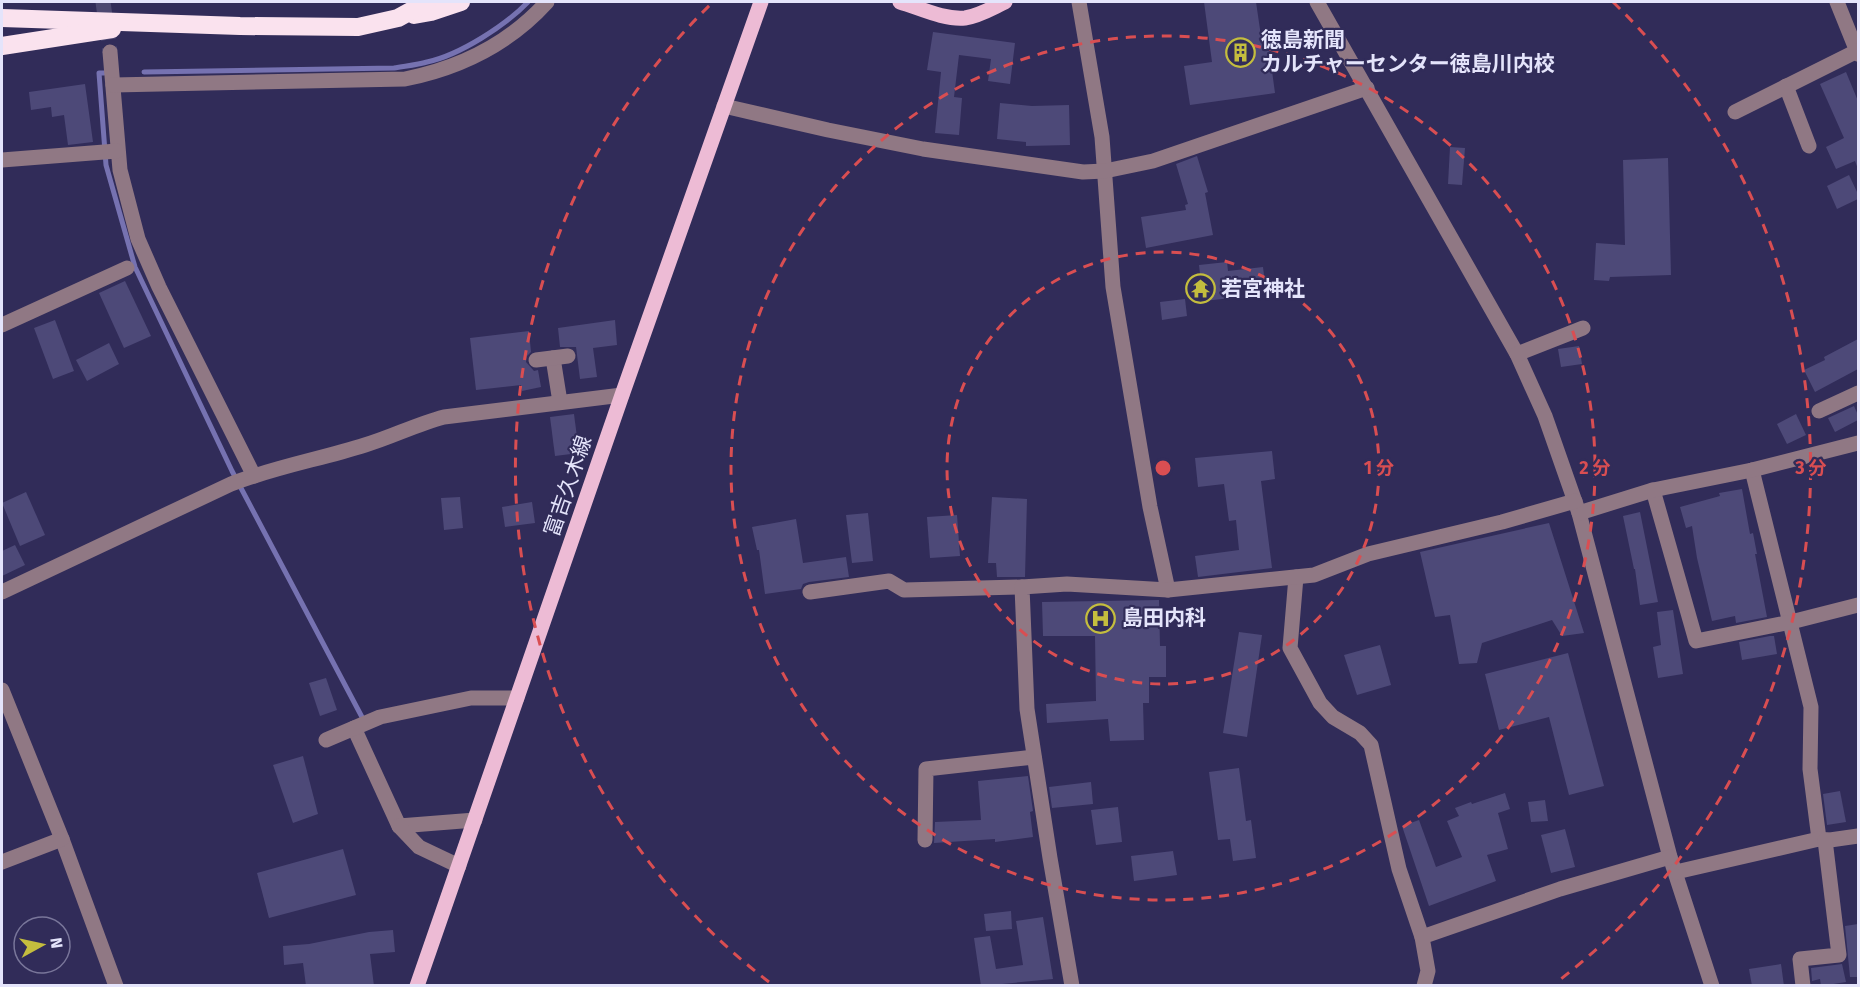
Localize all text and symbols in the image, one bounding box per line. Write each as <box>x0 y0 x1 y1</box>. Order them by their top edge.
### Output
place label: 徳島新聞 カルチャーセンター徳島川内校 <box>1261 27 1555 77</box>
building icon: 徳島新聞 カルチャーセンター徳島川内校 <box>1224 36 1256 68</box>
temple icon: 若宮神社 <box>1184 273 1216 305</box>
place label: 若宮神社 <box>1221 276 1305 302</box>
street label: 富吉久木線 <box>539 432 597 540</box>
text: 1 分 <box>1364 457 1394 479</box>
text: 2 分 <box>1579 457 1611 479</box>
text: 3 分 <box>1794 457 1827 479</box>
centre of rings <box>1153 458 1173 478</box>
hospital icon: 島田内科 <box>1085 602 1117 634</box>
place label: 島田内科 <box>1122 605 1206 631</box>
north arrow <box>12 915 72 975</box>
text: N <box>46 936 67 950</box>

